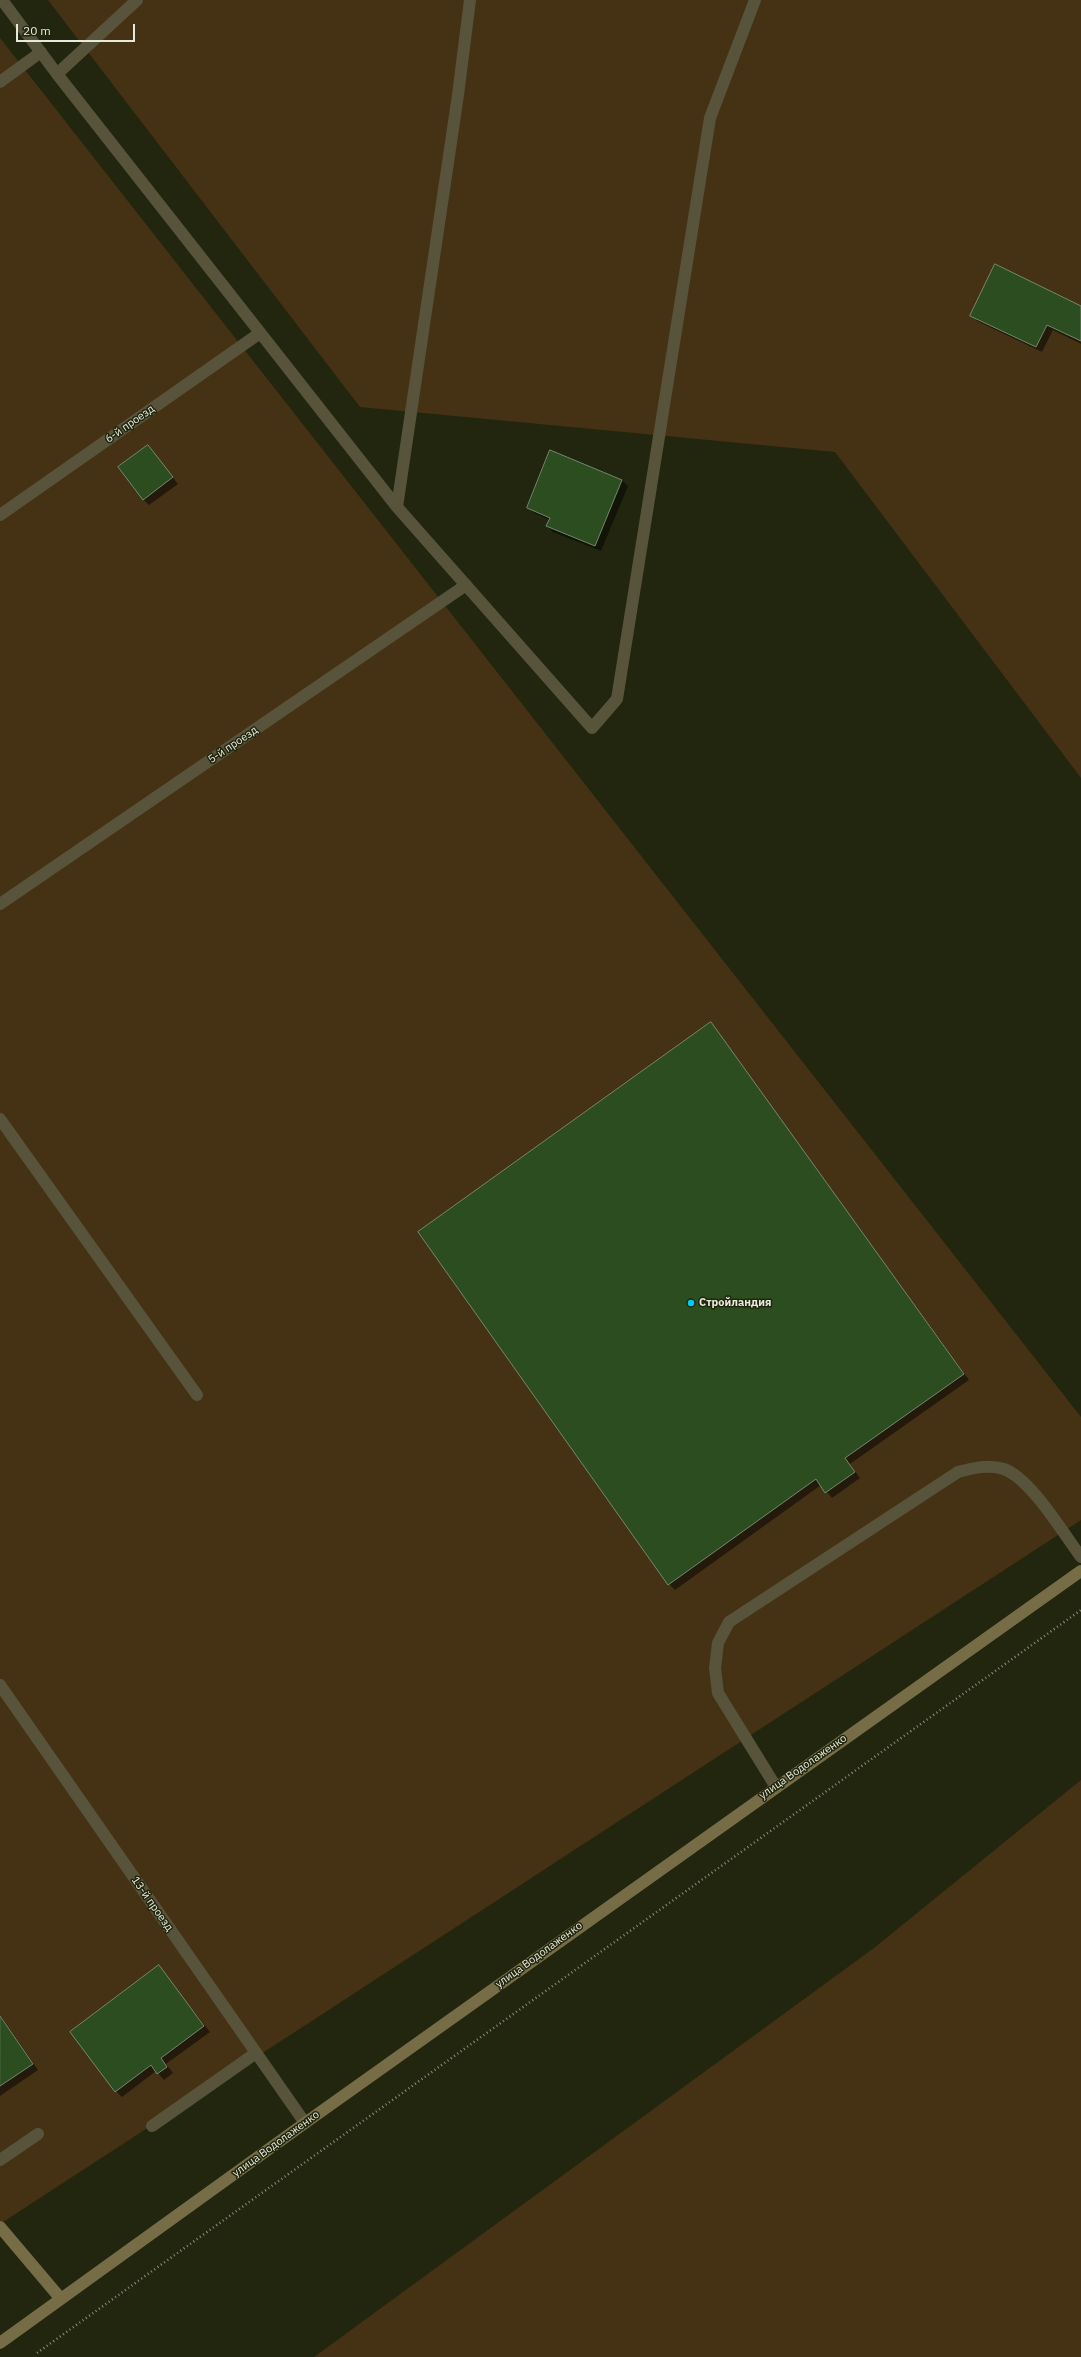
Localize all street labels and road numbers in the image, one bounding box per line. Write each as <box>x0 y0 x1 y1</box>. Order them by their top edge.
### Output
street label: 6-й проезд <box>103 402 157 446</box>
street label: 5-й проезд <box>206 724 260 766</box>
street label: улица Водолаженко <box>757 1732 849 1802</box>
street label: 13-й проезд <box>128 1874 176 1934</box>
street label: улица Водолаженко <box>493 1919 585 1991</box>
street label: улица Водолаженко <box>230 2108 322 2180</box>

